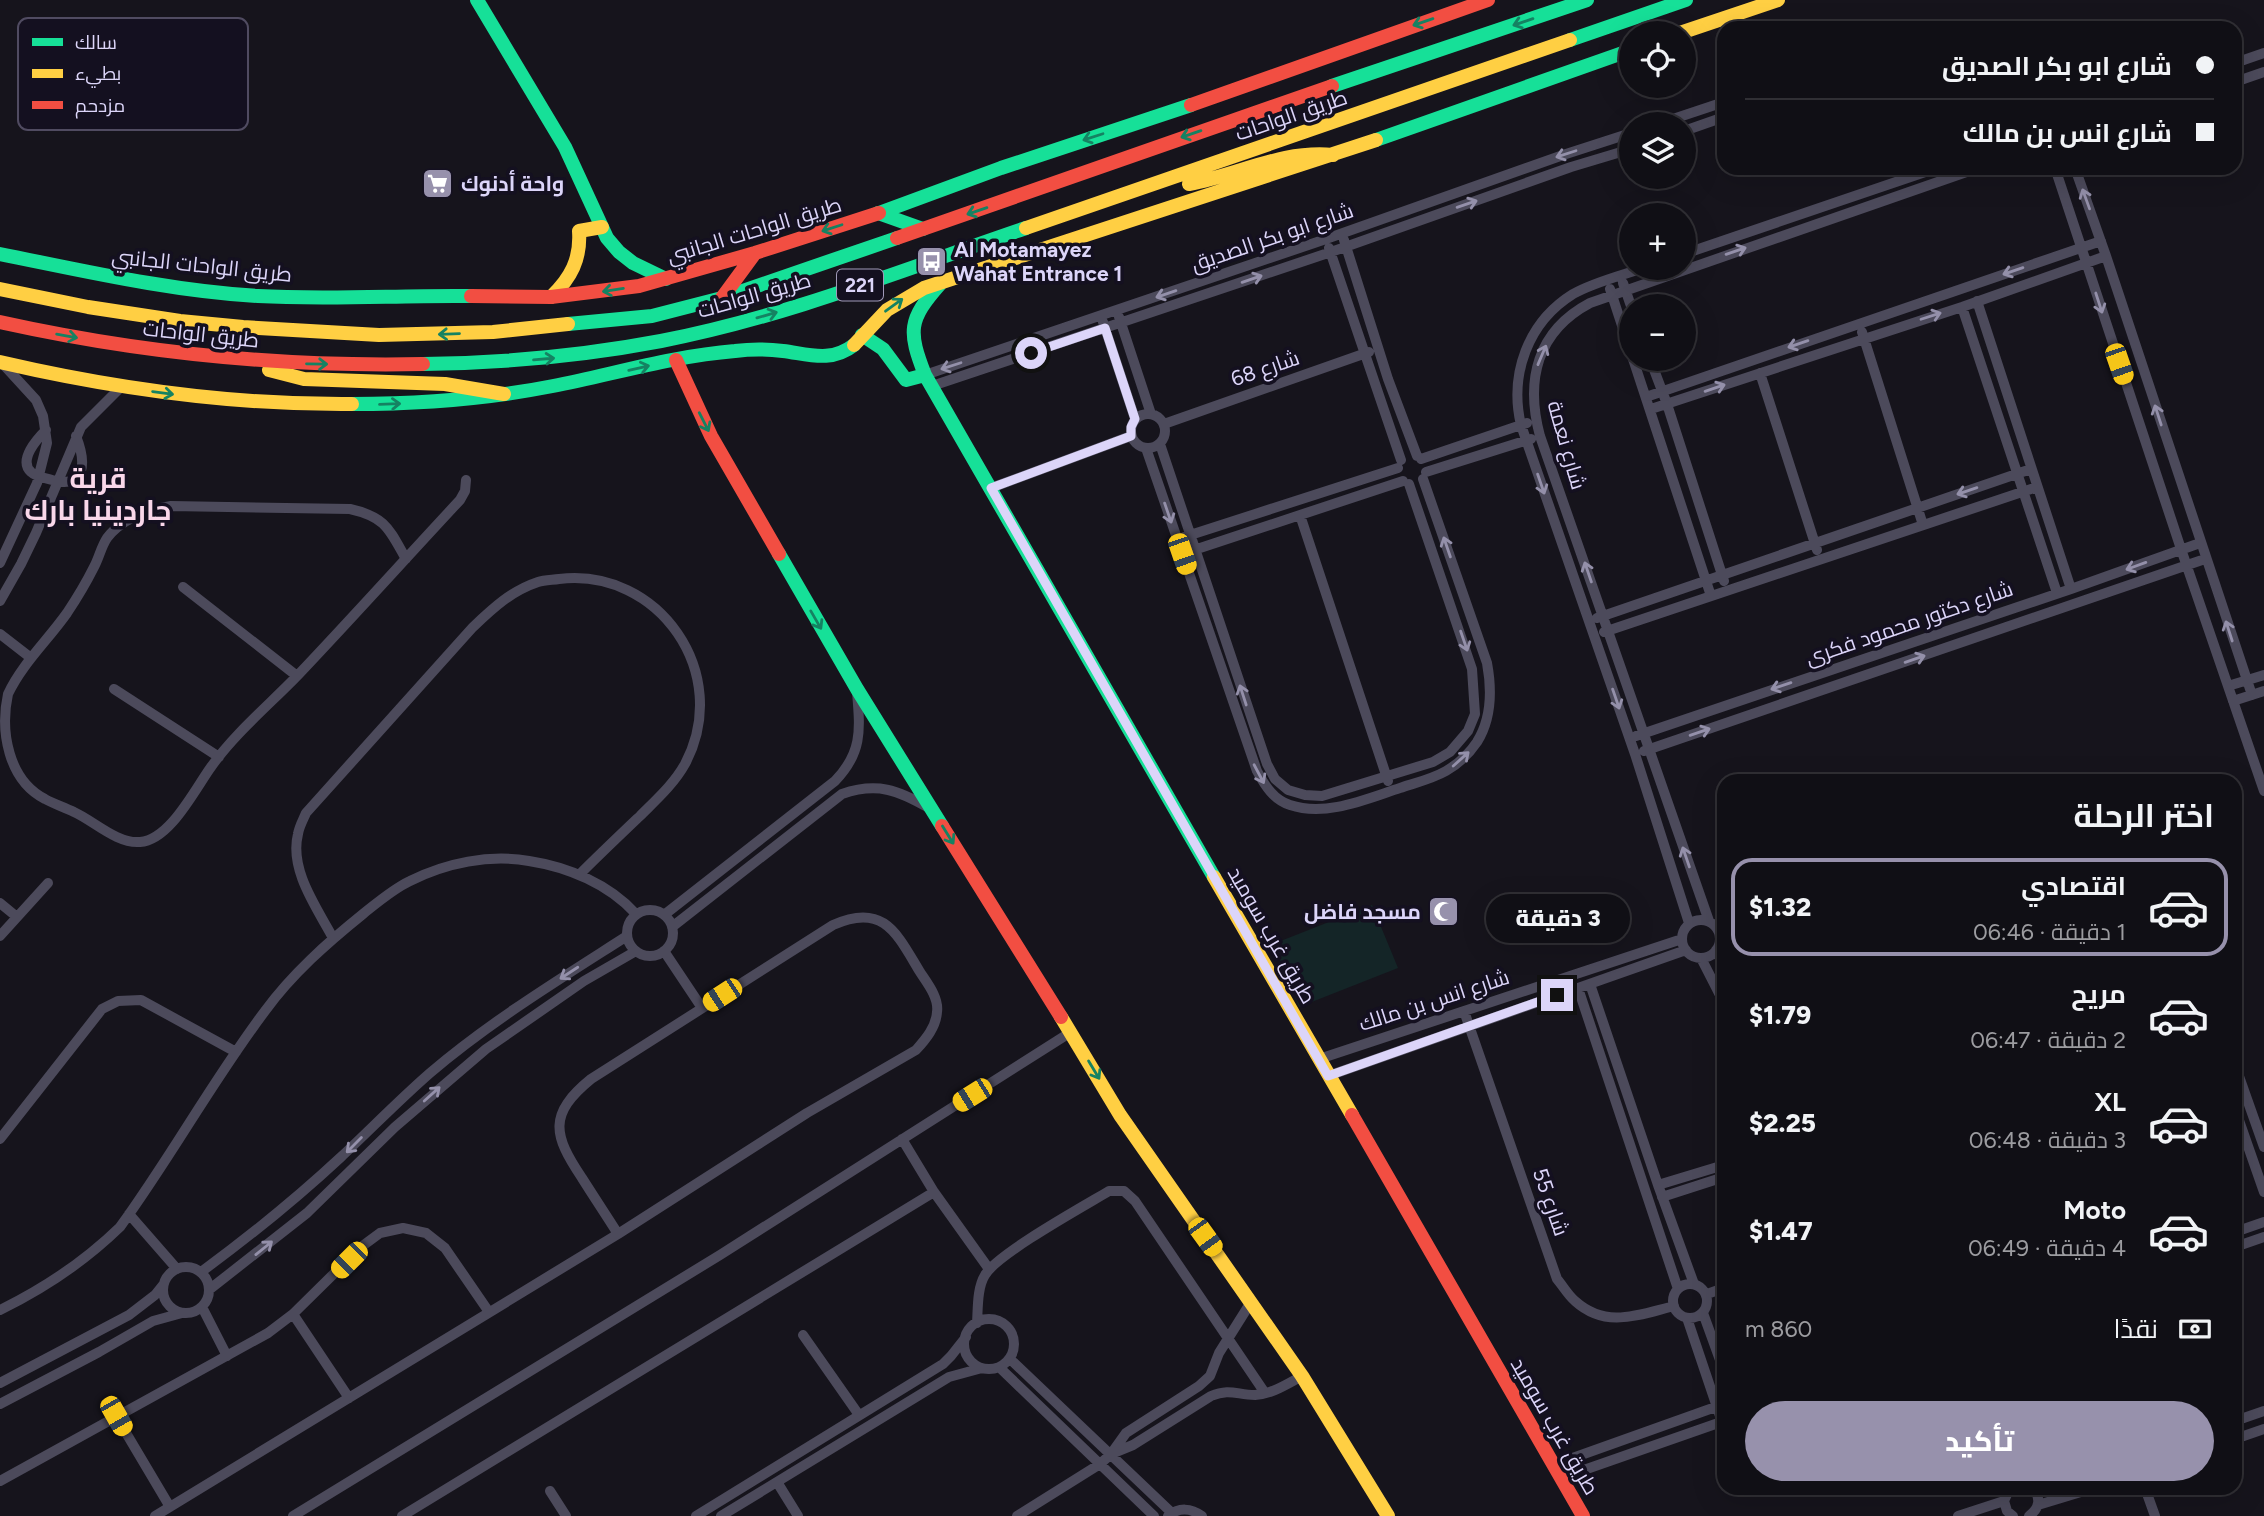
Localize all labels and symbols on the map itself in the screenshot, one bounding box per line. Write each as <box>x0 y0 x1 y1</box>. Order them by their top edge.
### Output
one-way arrow <box>1413 17 1435 29</box>
one-way arrow <box>1512 17 1534 29</box>
legend <box>18 18 248 130</box>
text: سالك <box>75 31 117 54</box>
text: بطيء <box>75 62 121 88</box>
street label: طريق الواحات <box>1232 84 1351 147</box>
text: مزدحم <box>75 94 125 119</box>
one-way arrow <box>1181 129 1203 141</box>
one-way arrow <box>1082 132 1104 145</box>
one-way arrow <box>1555 148 1577 161</box>
supermarket icon: واحة أدنوك <box>421 166 455 200</box>
place label: واحة أدنوك <box>461 170 564 197</box>
one-way arrow <box>2079 188 2091 210</box>
street label: طريق الواحات الجانبي <box>664 192 845 272</box>
street label: شارع ابو بكر الصديق <box>1187 197 1357 278</box>
one-way arrow <box>1455 197 1477 209</box>
one-way arrow <box>966 206 988 218</box>
one-way arrow <box>821 223 843 236</box>
place label: Al Motamayez Wahat Entrance 1 <box>954 237 1122 286</box>
street label: طريق الواحات الجانبي <box>110 243 293 291</box>
bus stop icon: Al Motamayez Wahat Entrance 1 <box>914 244 948 278</box>
one-way arrow <box>1724 244 1746 256</box>
one-way arrow <box>2002 265 2024 278</box>
street label: طريق الواحات <box>694 267 814 324</box>
road number: 221 <box>837 270 883 300</box>
one-way arrow <box>1241 272 1263 285</box>
one-way arrow <box>602 284 625 297</box>
one-way arrow <box>1156 289 1178 301</box>
one-way arrow <box>2093 291 2106 313</box>
one-way arrow <box>884 298 903 312</box>
one-way arrow <box>755 308 778 321</box>
one-way arrow <box>1920 309 1942 322</box>
street label: طريق الواحات <box>141 315 260 354</box>
one-way arrow <box>437 328 460 341</box>
one-way arrow <box>55 330 78 344</box>
route start <box>1015 337 1047 369</box>
one-way arrow <box>1787 339 1809 351</box>
car <box>2103 341 2136 387</box>
street label: شارع 68 <box>1228 345 1303 393</box>
one-way arrow <box>1536 345 1549 366</box>
one-way arrow <box>532 352 555 365</box>
one-way arrow <box>305 357 328 371</box>
one-way arrow <box>627 361 650 375</box>
one-way arrow <box>940 361 962 373</box>
one-way arrow <box>1704 380 1726 393</box>
one-way arrow <box>151 386 174 399</box>
one-way arrow <box>378 397 401 411</box>
street label: شارع نعمة <box>1541 398 1592 493</box>
one-way arrow <box>2151 404 2163 426</box>
one-way arrow <box>698 411 712 432</box>
district label: قرية جاردينيا بارك <box>24 461 172 527</box>
one-way arrow <box>1536 473 1549 495</box>
one-way arrow <box>1956 486 1978 498</box>
one-way arrow <box>1162 502 1175 524</box>
car <box>1166 531 1199 577</box>
one-way arrow <box>1439 537 1452 558</box>
one-way arrow <box>2125 560 2147 573</box>
one-way arrow <box>1581 562 1593 584</box>
street label: شارع دكتور محمود فكرى <box>1802 576 2017 672</box>
one-way arrow <box>810 609 823 630</box>
one-way arrow <box>2222 620 2235 642</box>
one-way arrow <box>1458 630 1471 652</box>
one-way arrow <box>1904 652 1926 664</box>
one-way arrow <box>1771 681 1793 693</box>
one-way arrow <box>1236 684 1248 706</box>
one-way arrow <box>1610 688 1623 710</box>
one-way arrow <box>1688 725 1710 737</box>
one-way arrow <box>1452 751 1470 767</box>
one-way arrow <box>1253 763 1266 784</box>
one-way arrow <box>942 824 956 844</box>
one-way arrow <box>1679 846 1691 868</box>
street label: طريق غرب سوميد <box>1222 862 1321 1008</box>
mosque icon: مسجد فاضل <box>1427 894 1461 928</box>
callout: 3 دقيقة <box>1485 894 1629 942</box>
place label: مسجد فاضل <box>1304 899 1421 924</box>
street label: شارع انس بن مالك <box>1356 964 1513 1038</box>
one-way arrow <box>560 966 580 980</box>
car <box>699 975 746 1015</box>
route end <box>1541 979 1573 1011</box>
one-way arrow <box>1087 1059 1101 1079</box>
car <box>949 1075 996 1115</box>
one-way arrow <box>423 1086 440 1103</box>
one-way arrow <box>345 1136 362 1153</box>
street label: شارع 55 <box>1526 1165 1574 1240</box>
car <box>1185 1214 1226 1260</box>
car <box>327 1238 372 1282</box>
one-way arrow <box>255 1240 273 1256</box>
street label: طريق غرب سوميد <box>1505 1353 1604 1499</box>
car <box>97 1393 136 1439</box>

